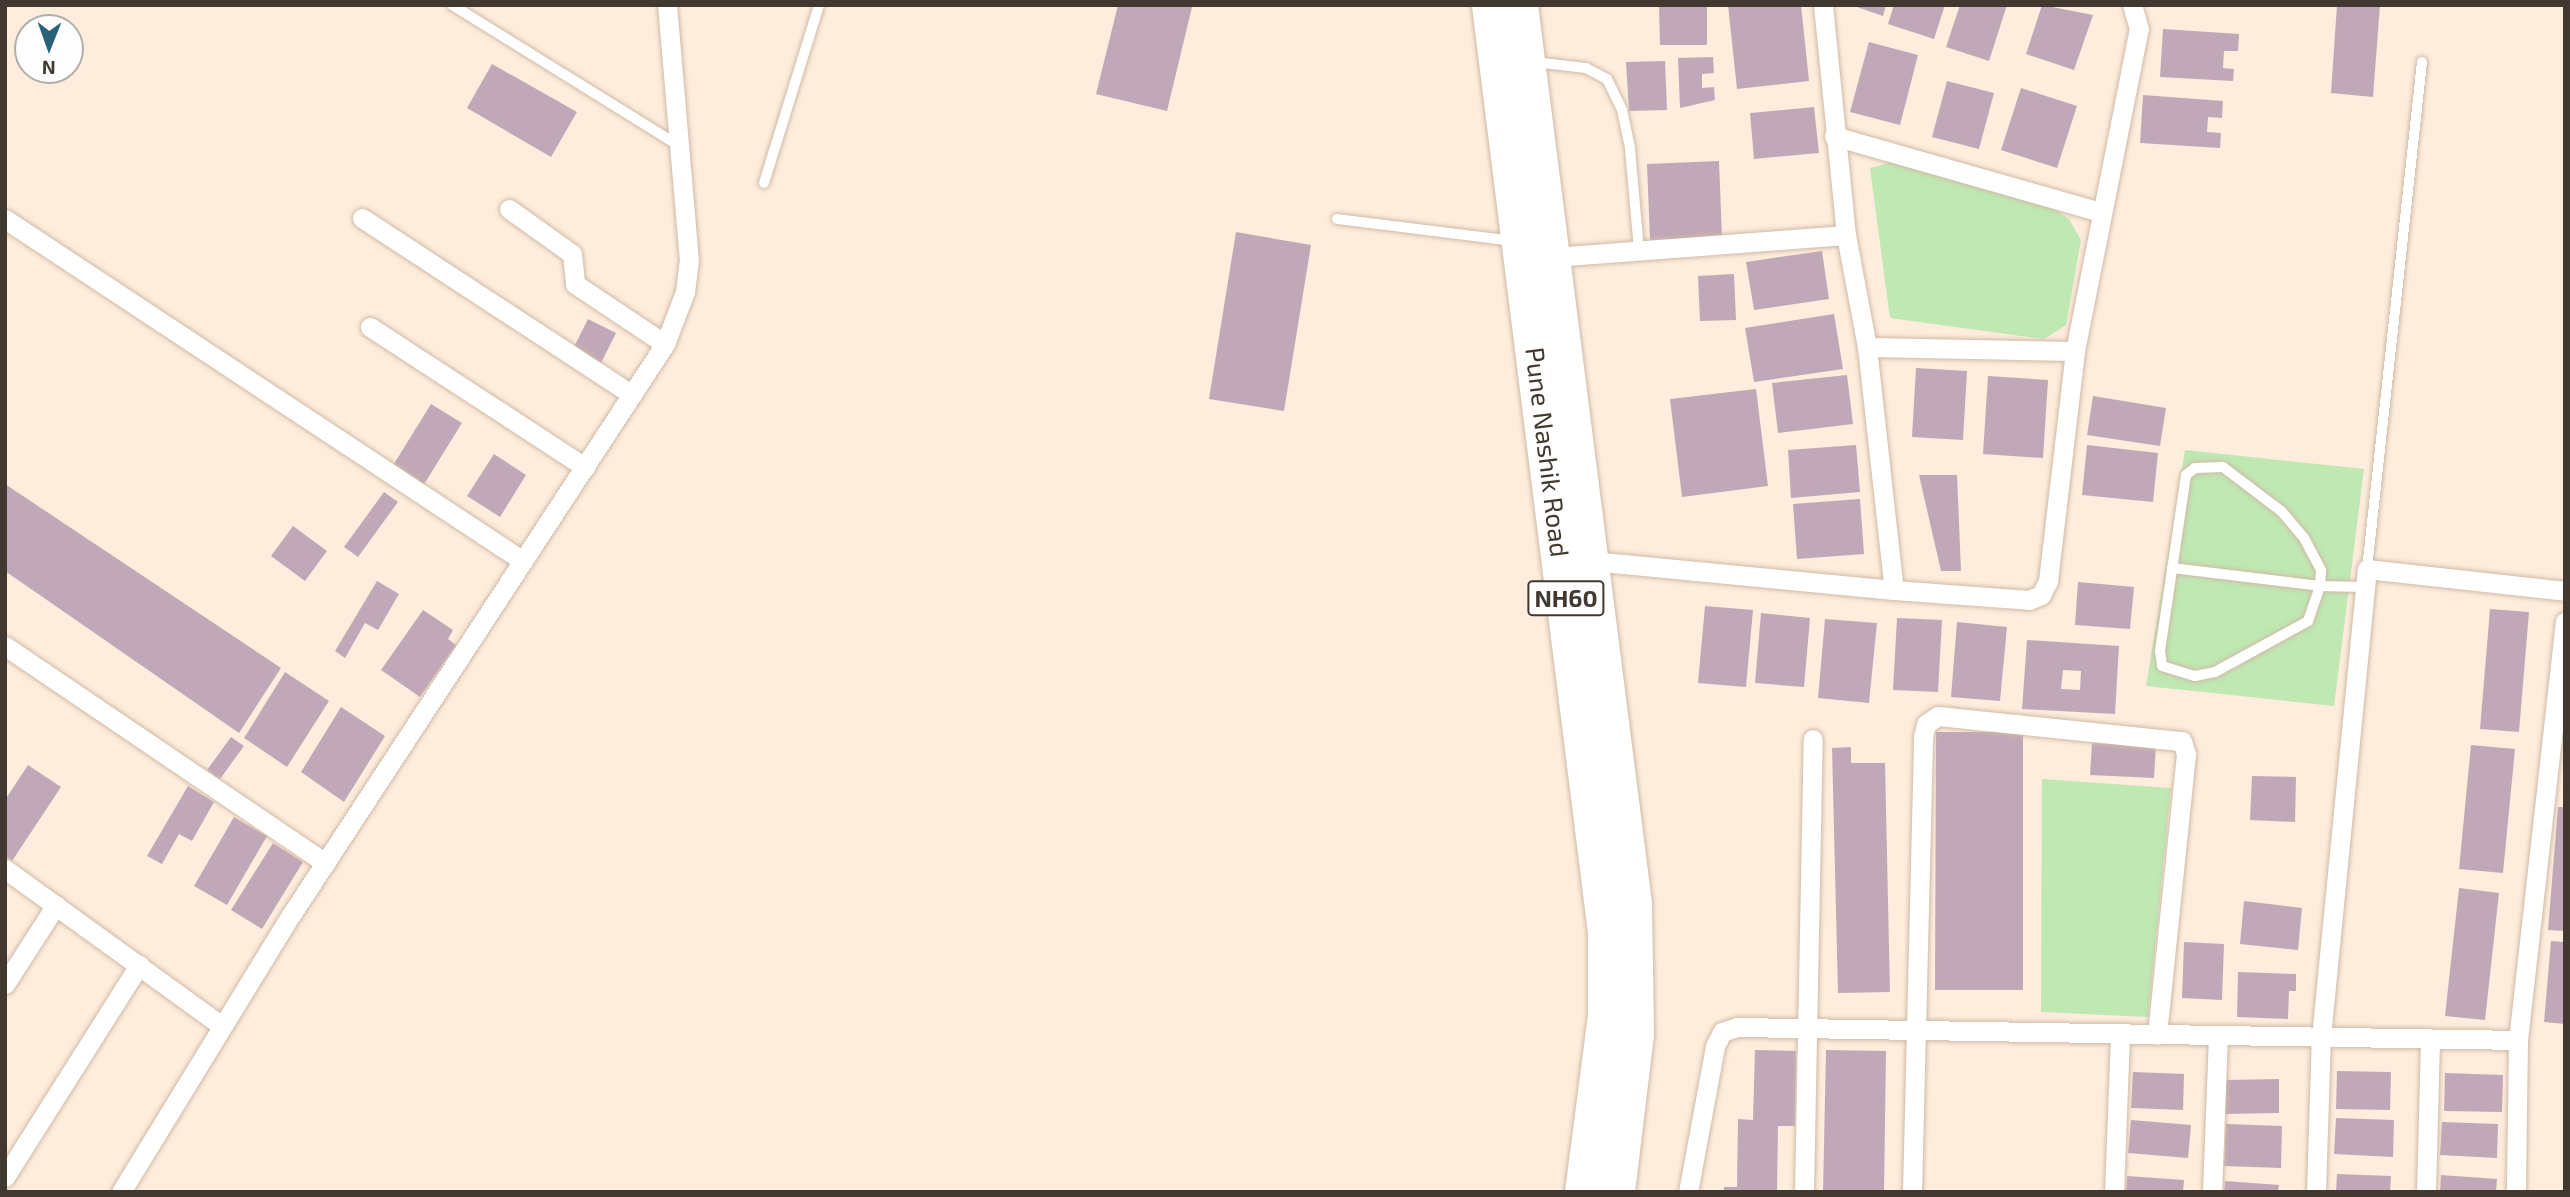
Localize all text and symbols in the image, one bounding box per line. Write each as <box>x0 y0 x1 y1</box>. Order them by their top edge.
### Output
north arrow <box>14 14 84 84</box>
text: N <box>42 57 56 80</box>
street label: Pune Nashik Road <box>1520 345 1576 559</box>
road number: NH60 <box>1526 578 1606 618</box>

